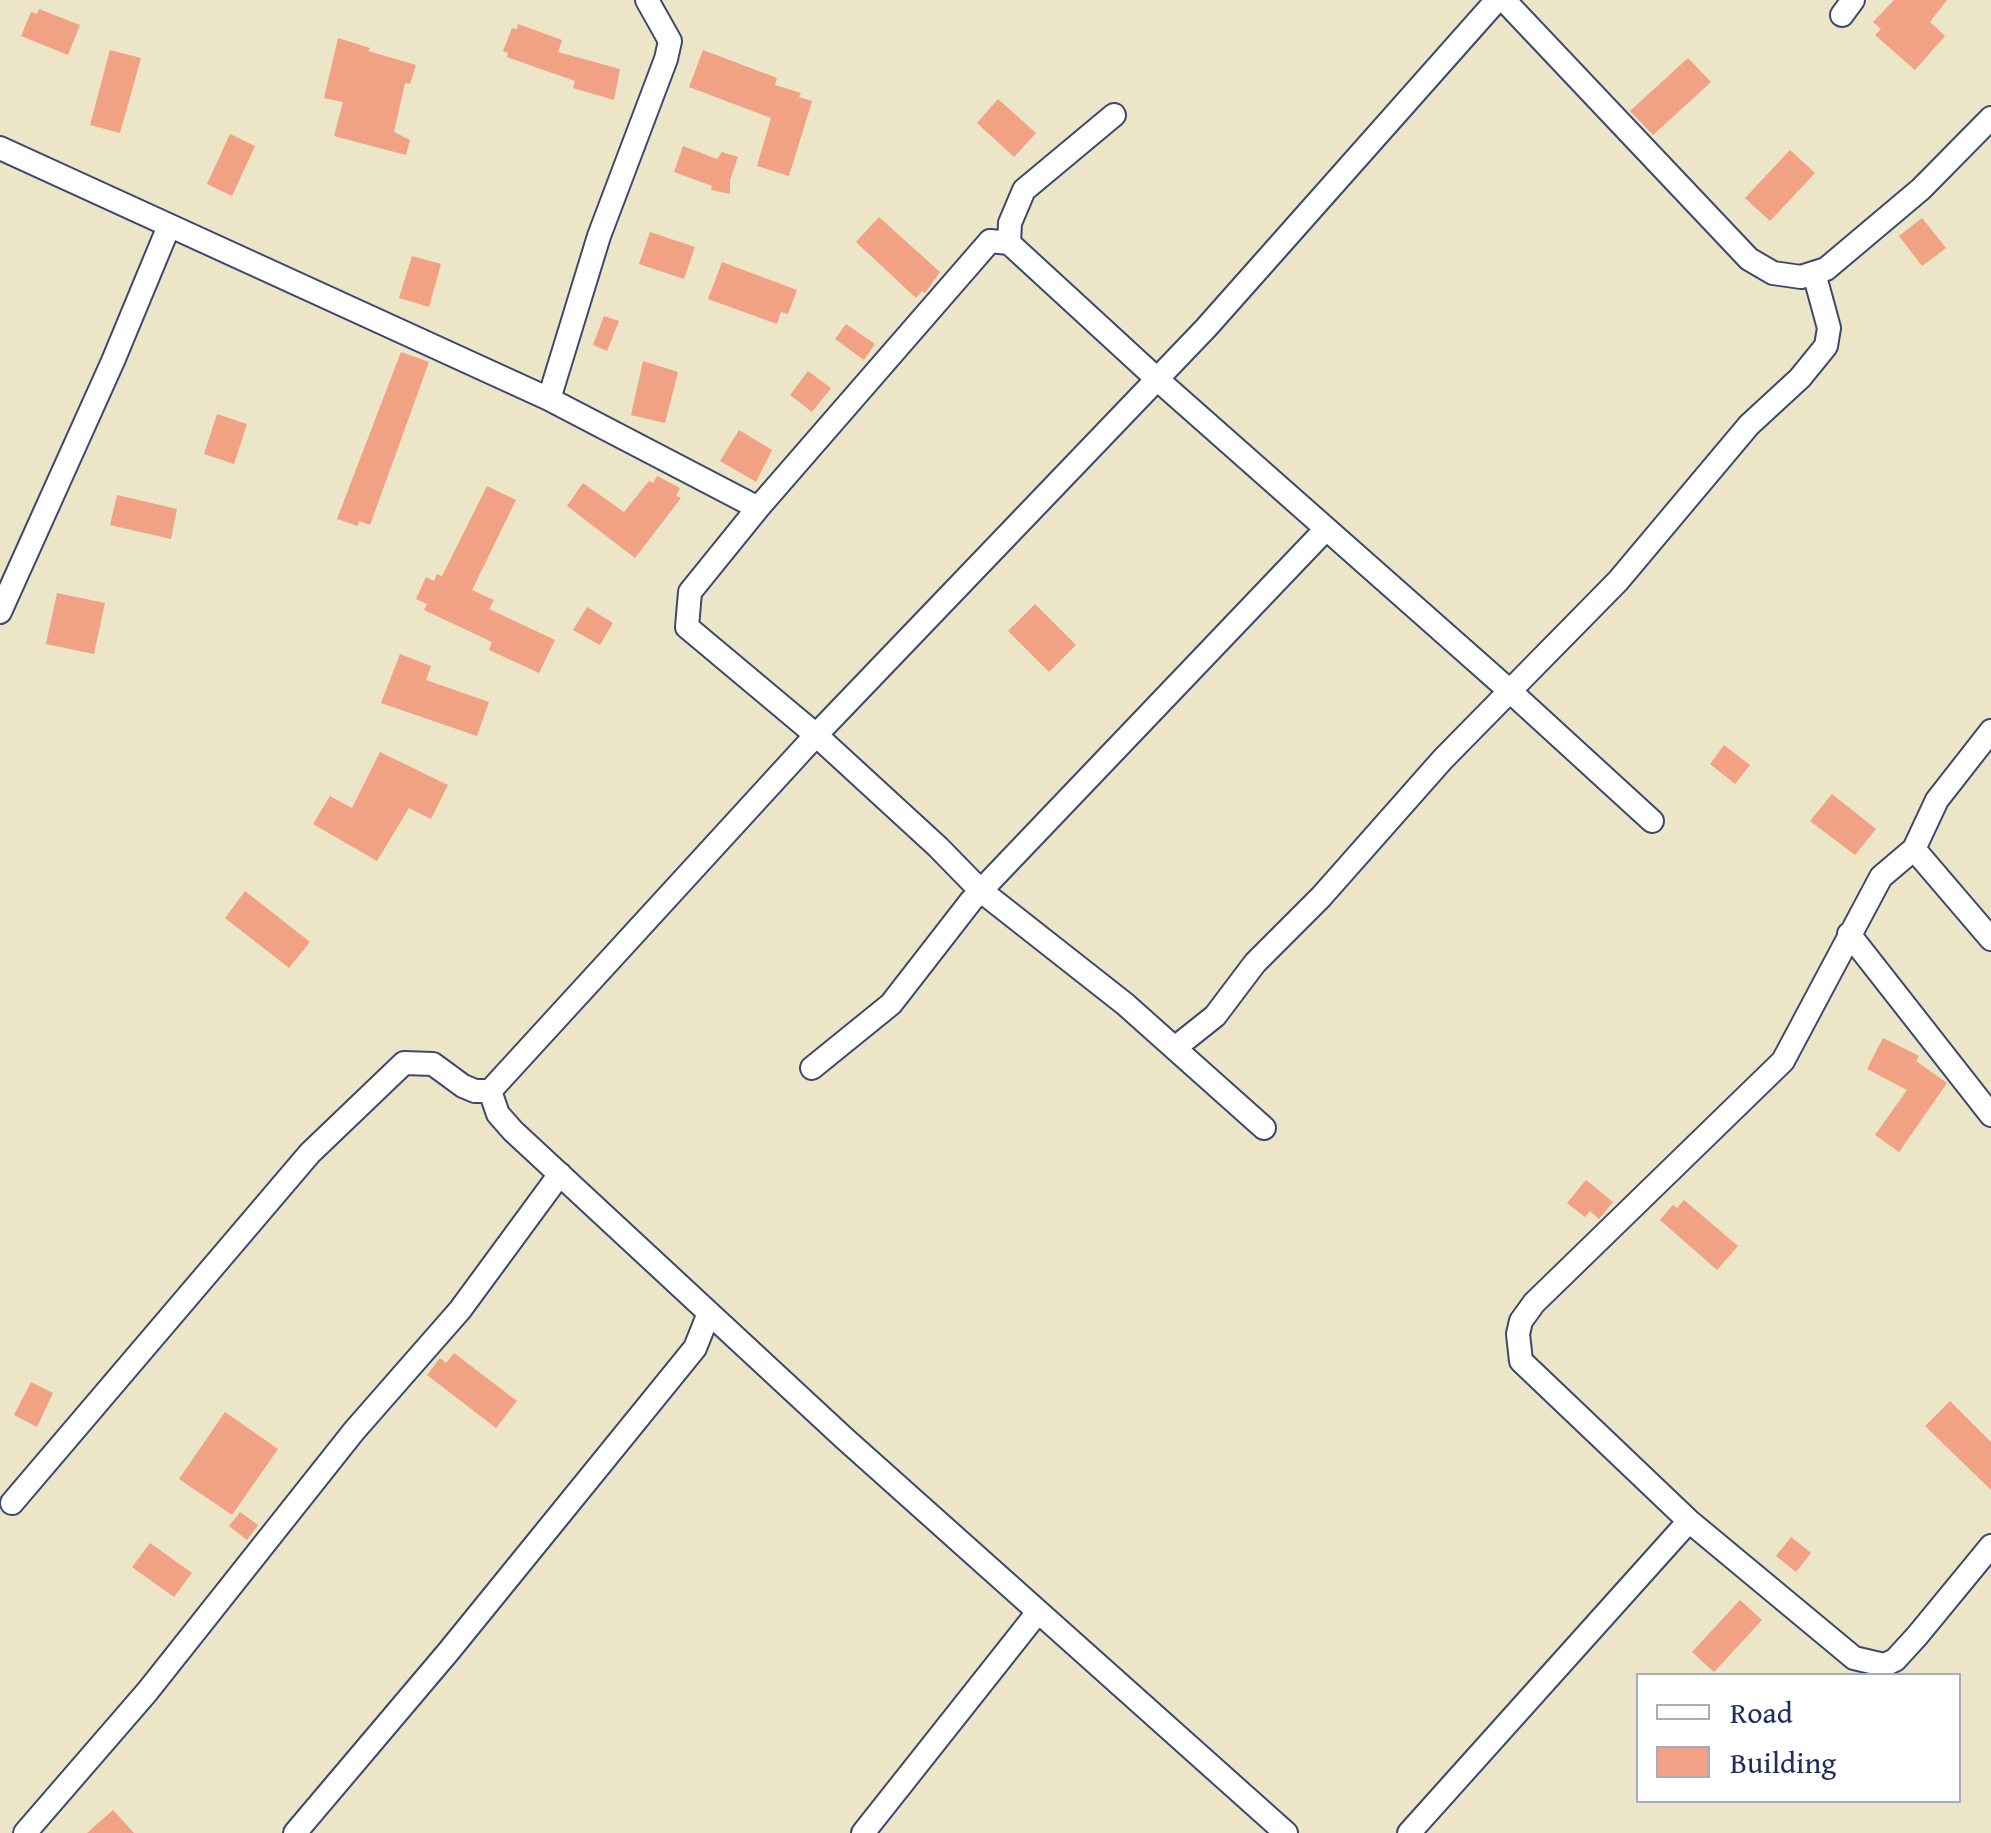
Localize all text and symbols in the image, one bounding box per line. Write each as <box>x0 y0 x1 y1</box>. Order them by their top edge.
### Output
legend <box>1636 1673 1961 1803</box>
text: Road <box>1730 1690 1793 1734</box>
text: Building <box>1730 1740 1836 1784</box>

